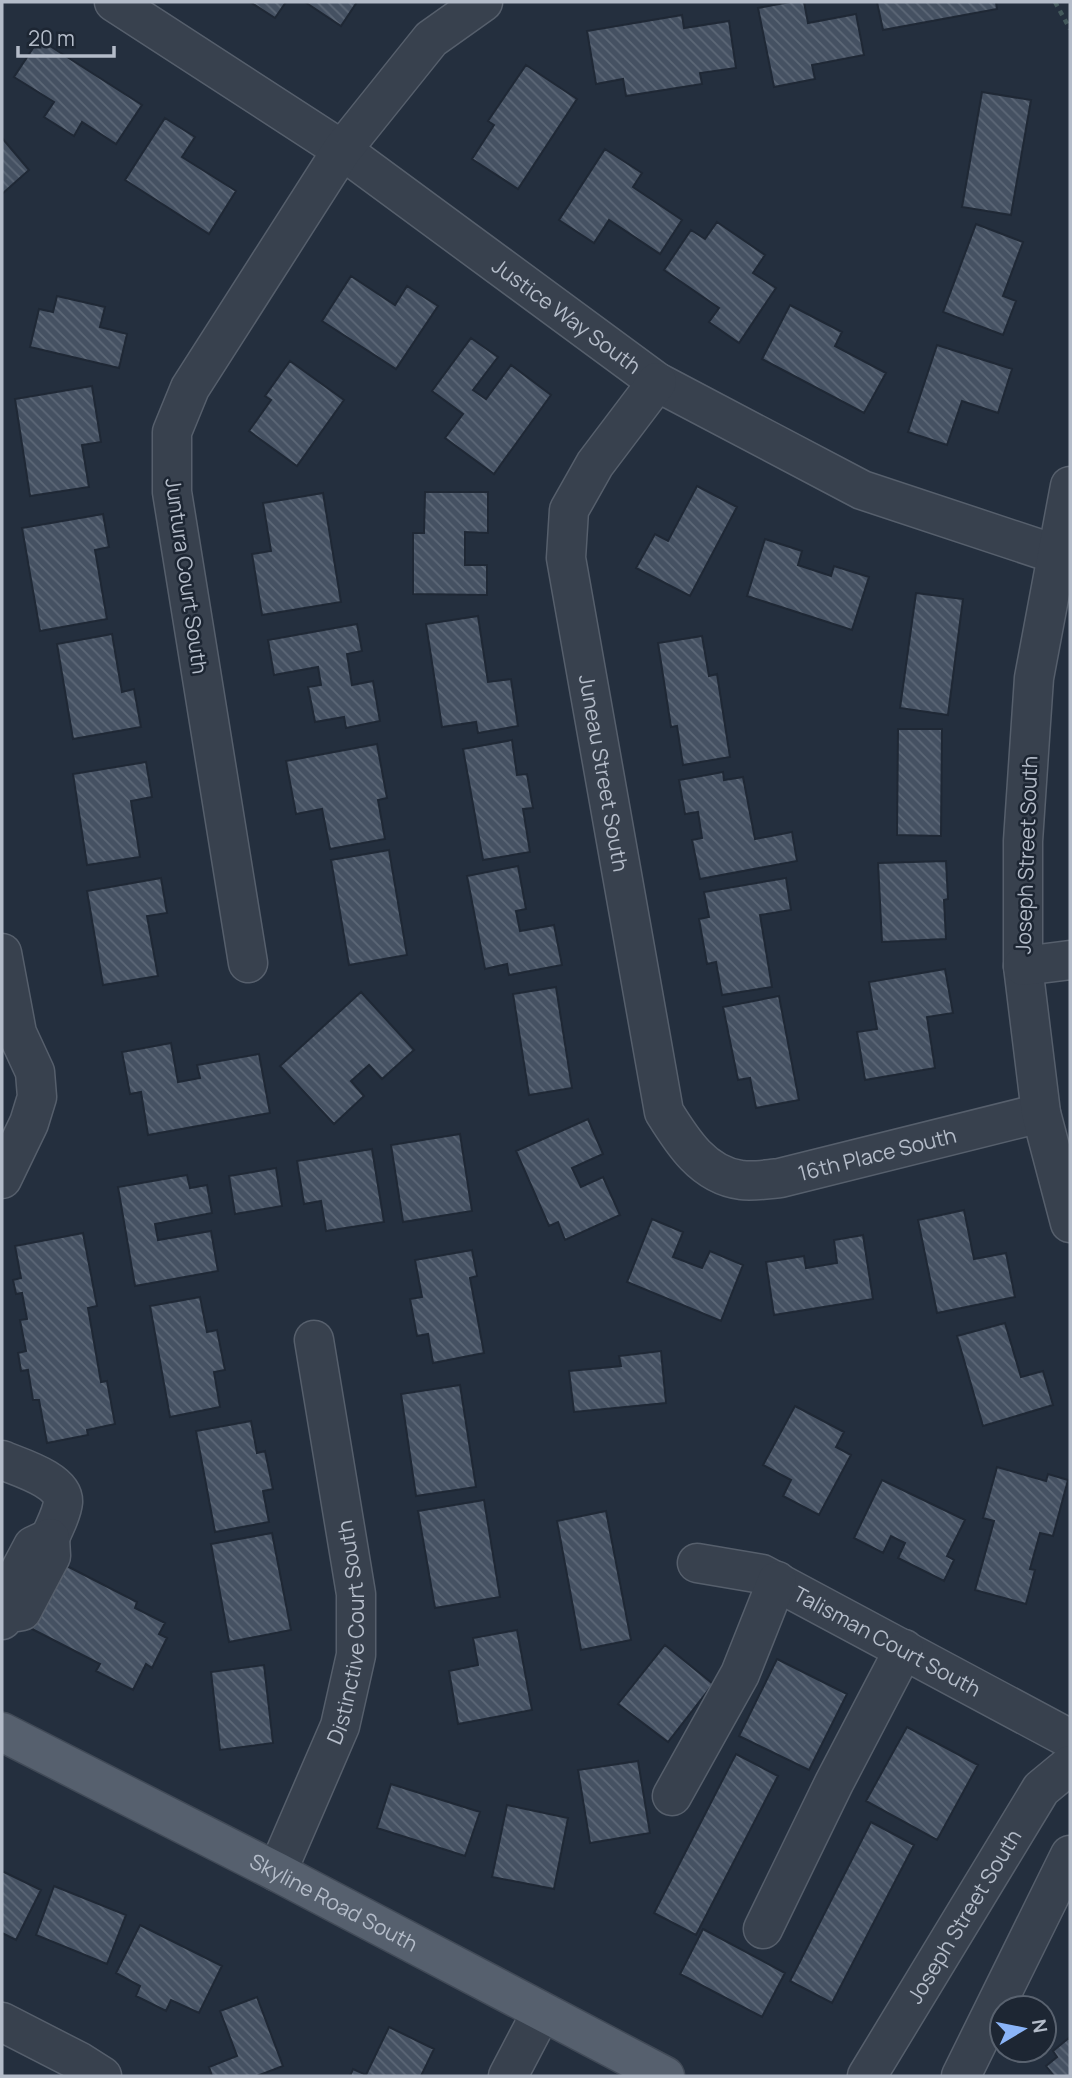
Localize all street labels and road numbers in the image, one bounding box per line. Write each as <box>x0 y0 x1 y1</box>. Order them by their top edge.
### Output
street label: Justice Way South <box>487 251 647 380</box>
street label: Juntura Court South <box>159 476 215 676</box>
street label: Juneau Street South <box>573 672 635 874</box>
street label: Joseph Street South <box>1009 755 1043 955</box>
street label: 16th Place South <box>795 1121 959 1187</box>
street label: Distinctive Court South <box>320 1518 370 1748</box>
street label: Talisman Court South <box>789 1579 986 1703</box>
street label: Joseph Street South <box>900 1824 1027 2008</box>
street label: Skyline Road South <box>245 1847 423 1958</box>

